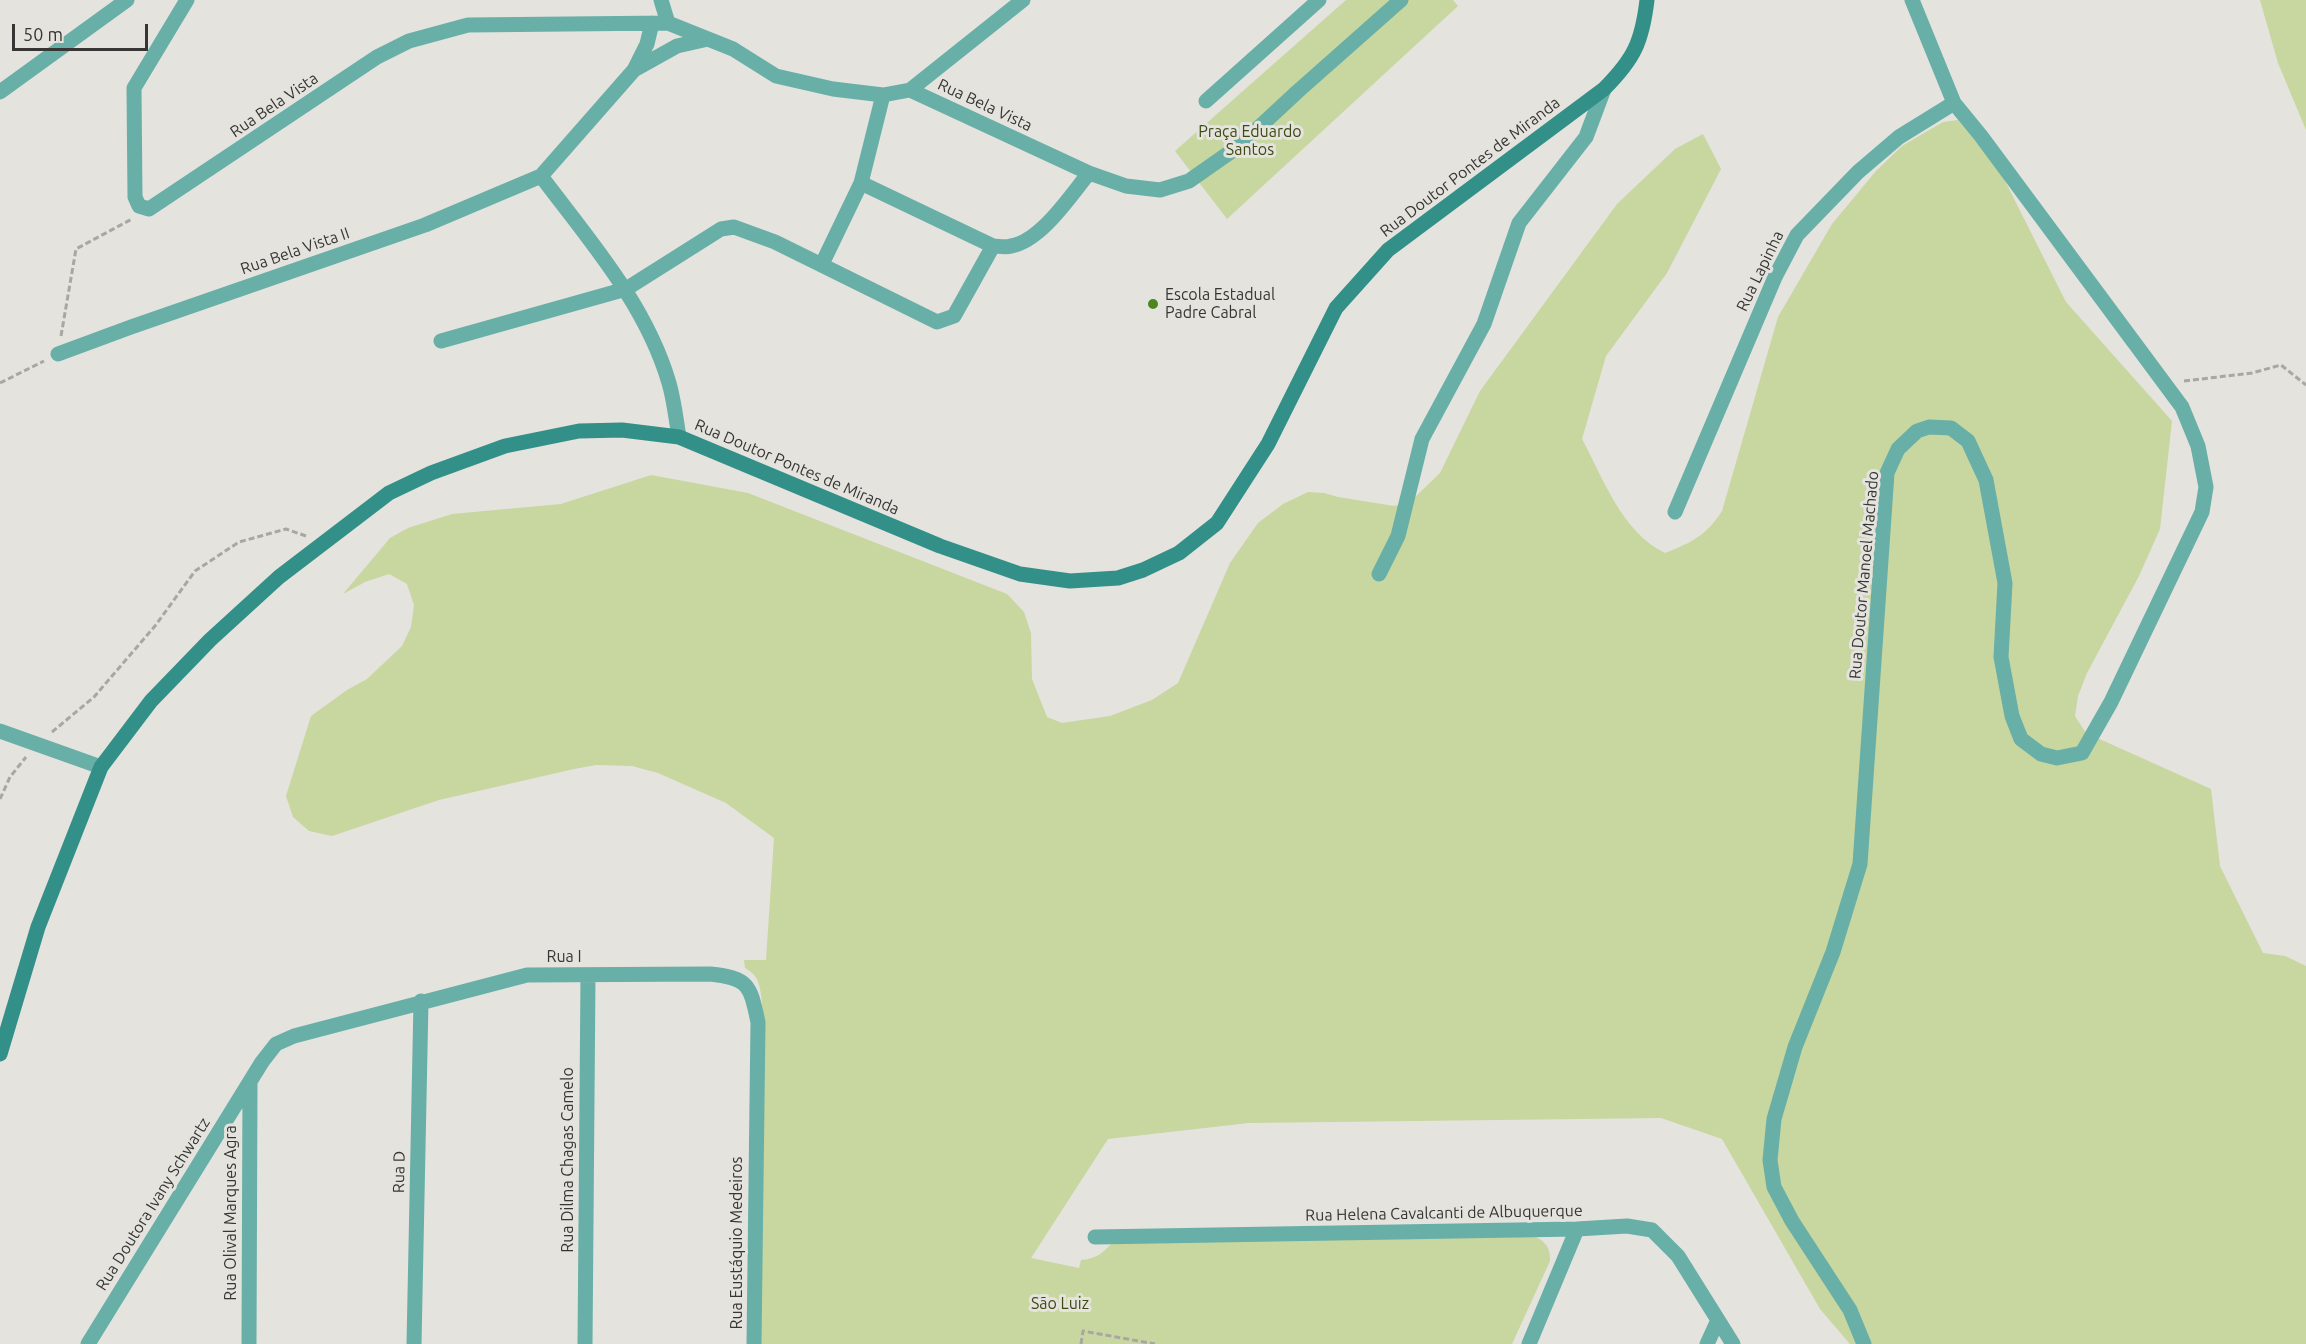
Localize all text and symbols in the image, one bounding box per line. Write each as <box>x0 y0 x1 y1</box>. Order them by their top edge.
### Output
scale bar <box>15 12 152 50</box>
text: 50 m <box>23 24 63 44</box>
street label: Rua Bela Vista <box>226 69 322 141</box>
street label: Rua Bela Vista <box>935 75 1035 135</box>
street label: Rua Doutor Pontes de Miranda <box>1376 93 1564 241</box>
park label: Praça Eduardo Santos <box>1198 122 1302 160</box>
street label: Rua Bela Vista II <box>238 223 352 279</box>
street label: Rua Lapinha <box>1732 228 1788 314</box>
place label: Escola Estadual Padre Cabral <box>1165 285 1275 323</box>
marker: Escola Estadual Padre Cabral <box>1146 297 1160 311</box>
street label: Rua Doutor Pontes de Miranda <box>692 415 902 519</box>
street label: Rua Doutor Manoel Machado <box>1845 470 1883 680</box>
street label: Rua I <box>546 947 582 967</box>
street label: Rua Dilma Chagas Camelo <box>558 1067 578 1253</box>
street label: Rua Doutora Ivany Schwartz <box>92 1114 214 1294</box>
street label: Rua Olival Marques Agra <box>221 1125 241 1301</box>
street label: Rua D <box>389 1151 409 1193</box>
street label: Rua Eustáquio Medeiros <box>727 1157 747 1329</box>
street label: Rua Helena Cavalcanti de Albuquerque <box>1305 1201 1583 1225</box>
park label: São Luiz <box>1031 1294 1089 1314</box>

